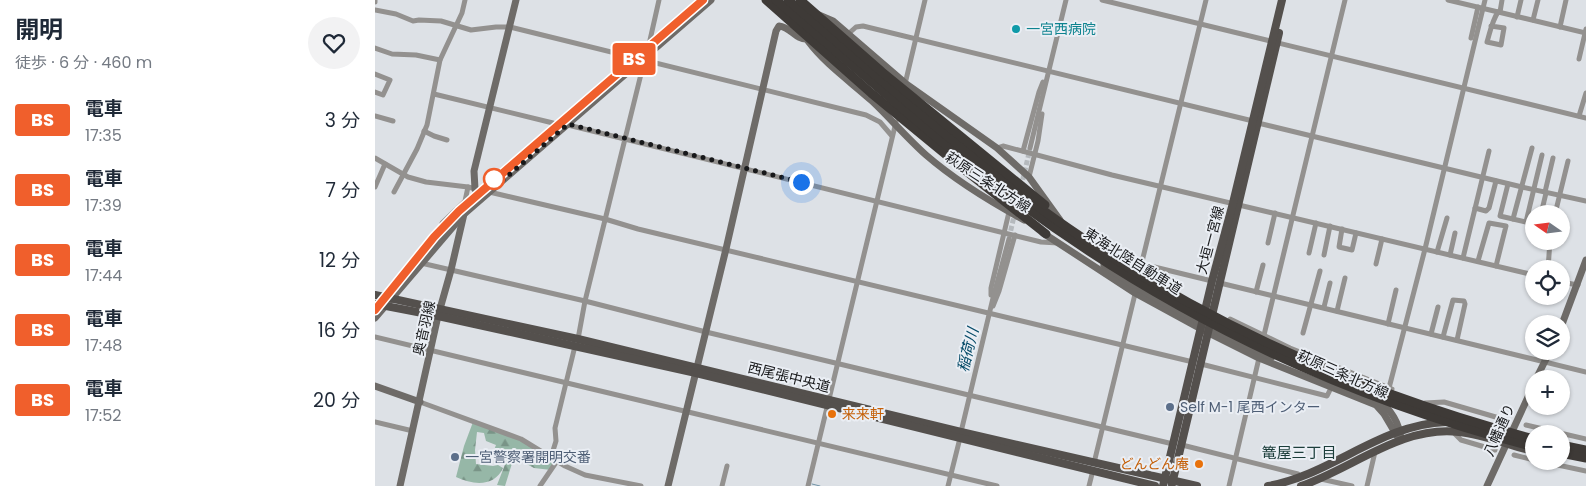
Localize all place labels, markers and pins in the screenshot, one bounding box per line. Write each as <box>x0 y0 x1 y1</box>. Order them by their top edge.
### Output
place label: 一宮西病院 <box>1026 19 1096 39</box>
marker: 一宮西病院 <box>1010 23 1022 35</box>
unlabelled marker <box>483 168 505 190</box>
place label: Self M-1 尾西インター <box>1180 397 1321 417</box>
marker: Self M-1 尾西インター <box>1164 401 1176 413</box>
place label: 来来軒 <box>842 404 884 424</box>
marker: 来来軒 <box>826 408 838 420</box>
place label: 一宮警察署開明交番 <box>465 447 591 467</box>
marker: 一宮警察署開明交番 <box>449 451 461 463</box>
place label: どんどん庵 <box>1119 454 1189 474</box>
marker: どんどん庵 <box>1193 458 1205 470</box>

